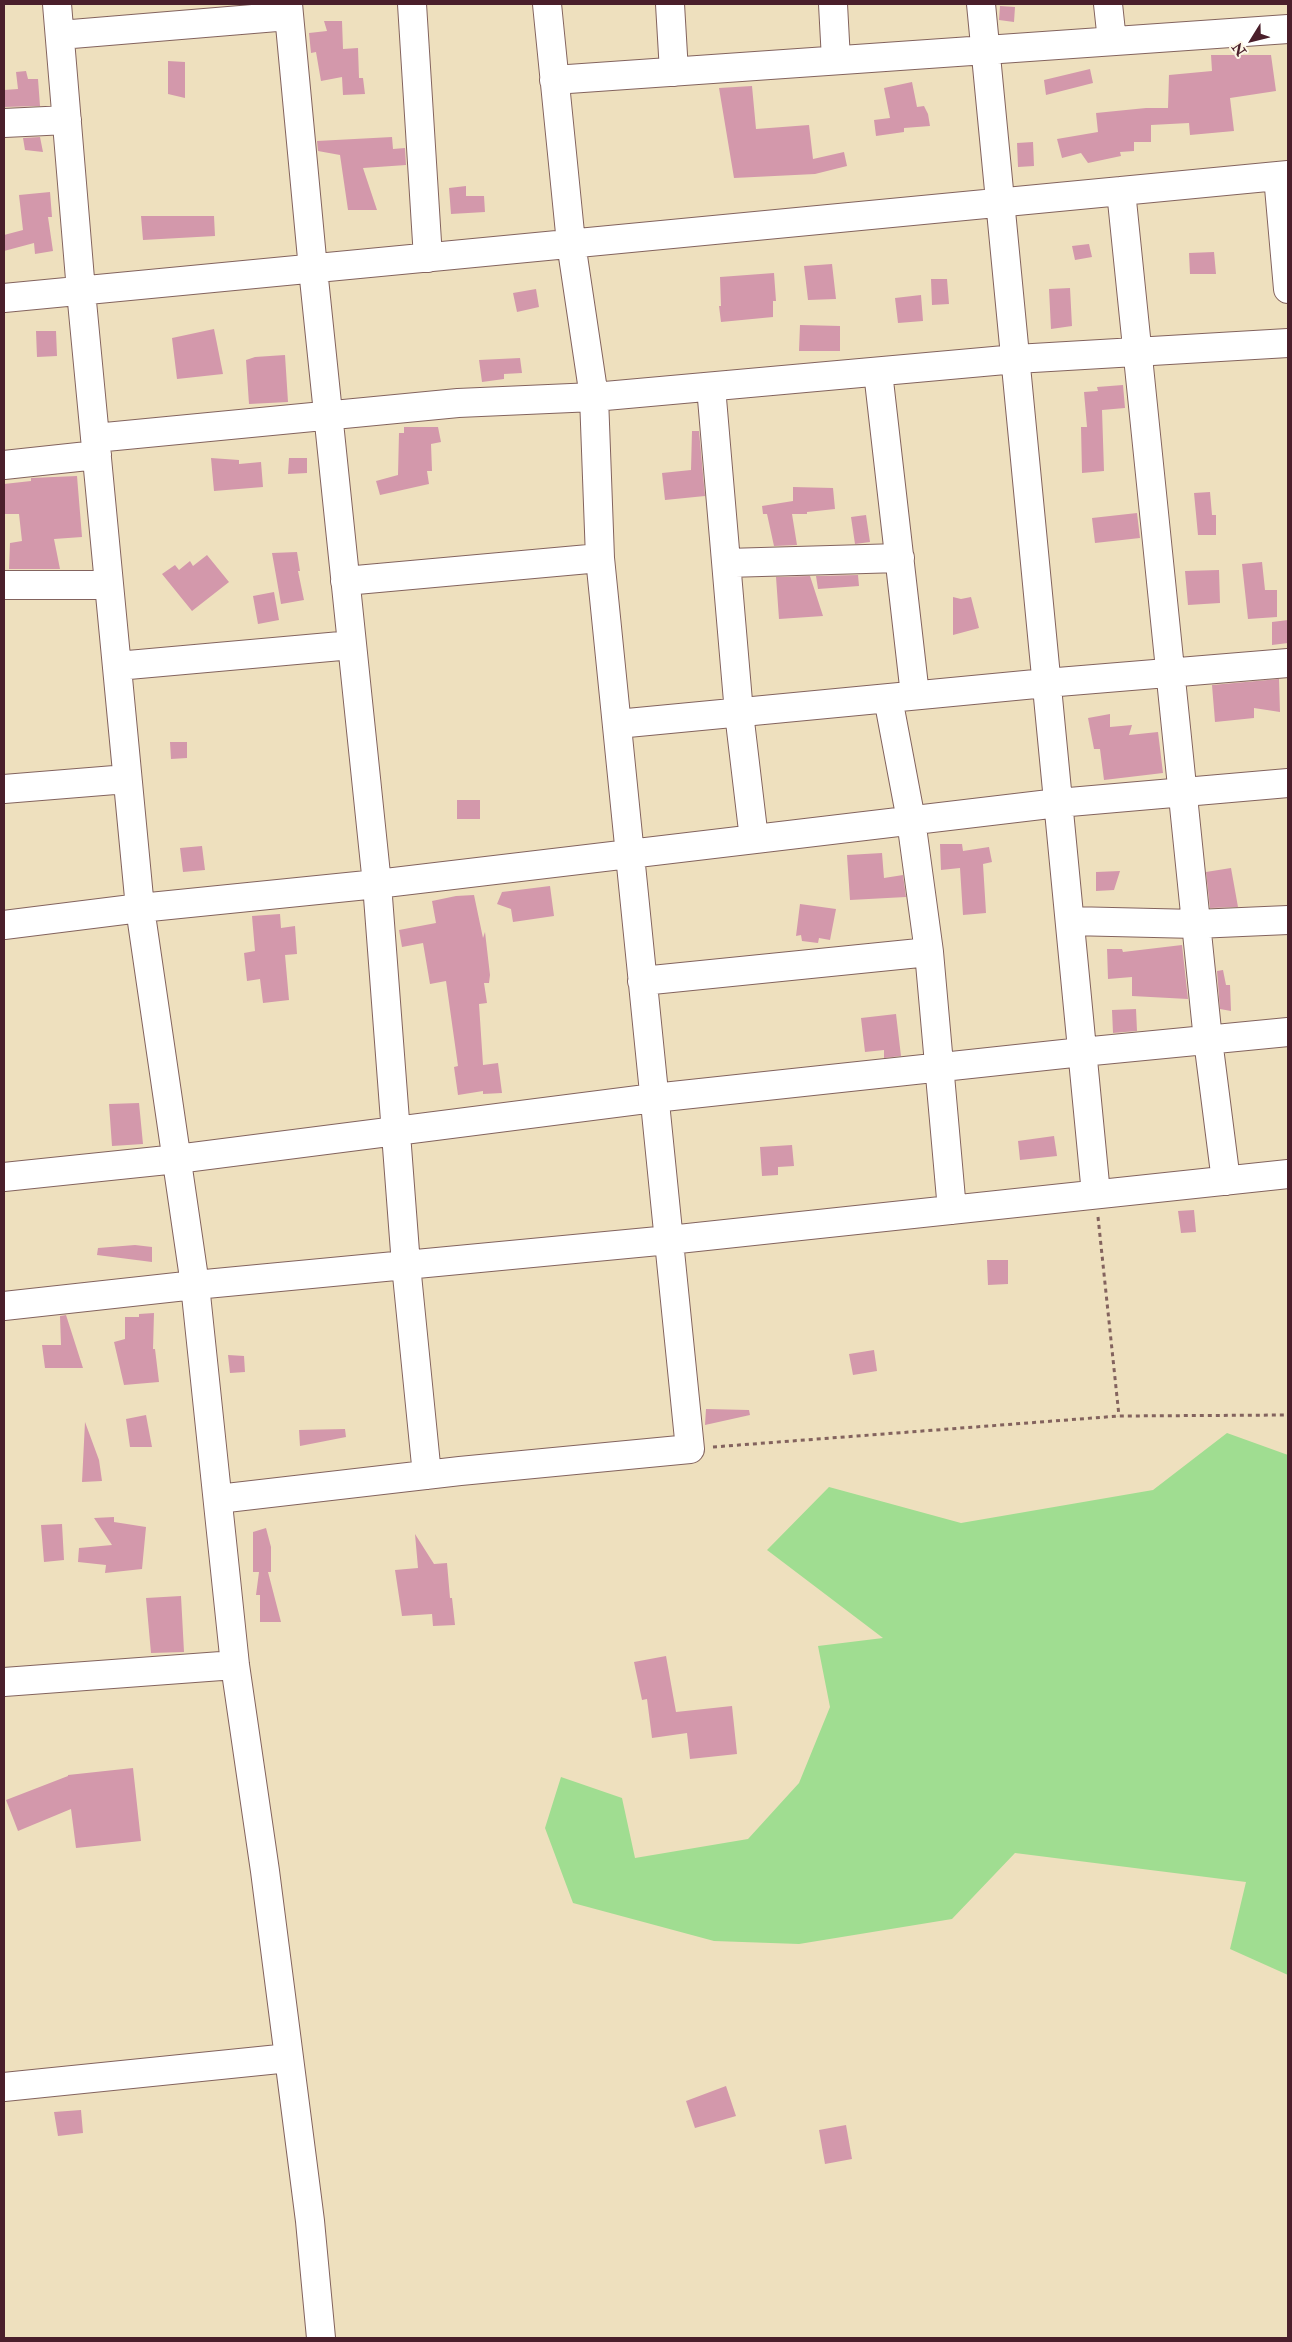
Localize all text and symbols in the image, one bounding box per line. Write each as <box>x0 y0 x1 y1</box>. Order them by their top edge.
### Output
north arrow <box>1227 15 1277 65</box>
text: N <box>1229 39 1250 59</box>

